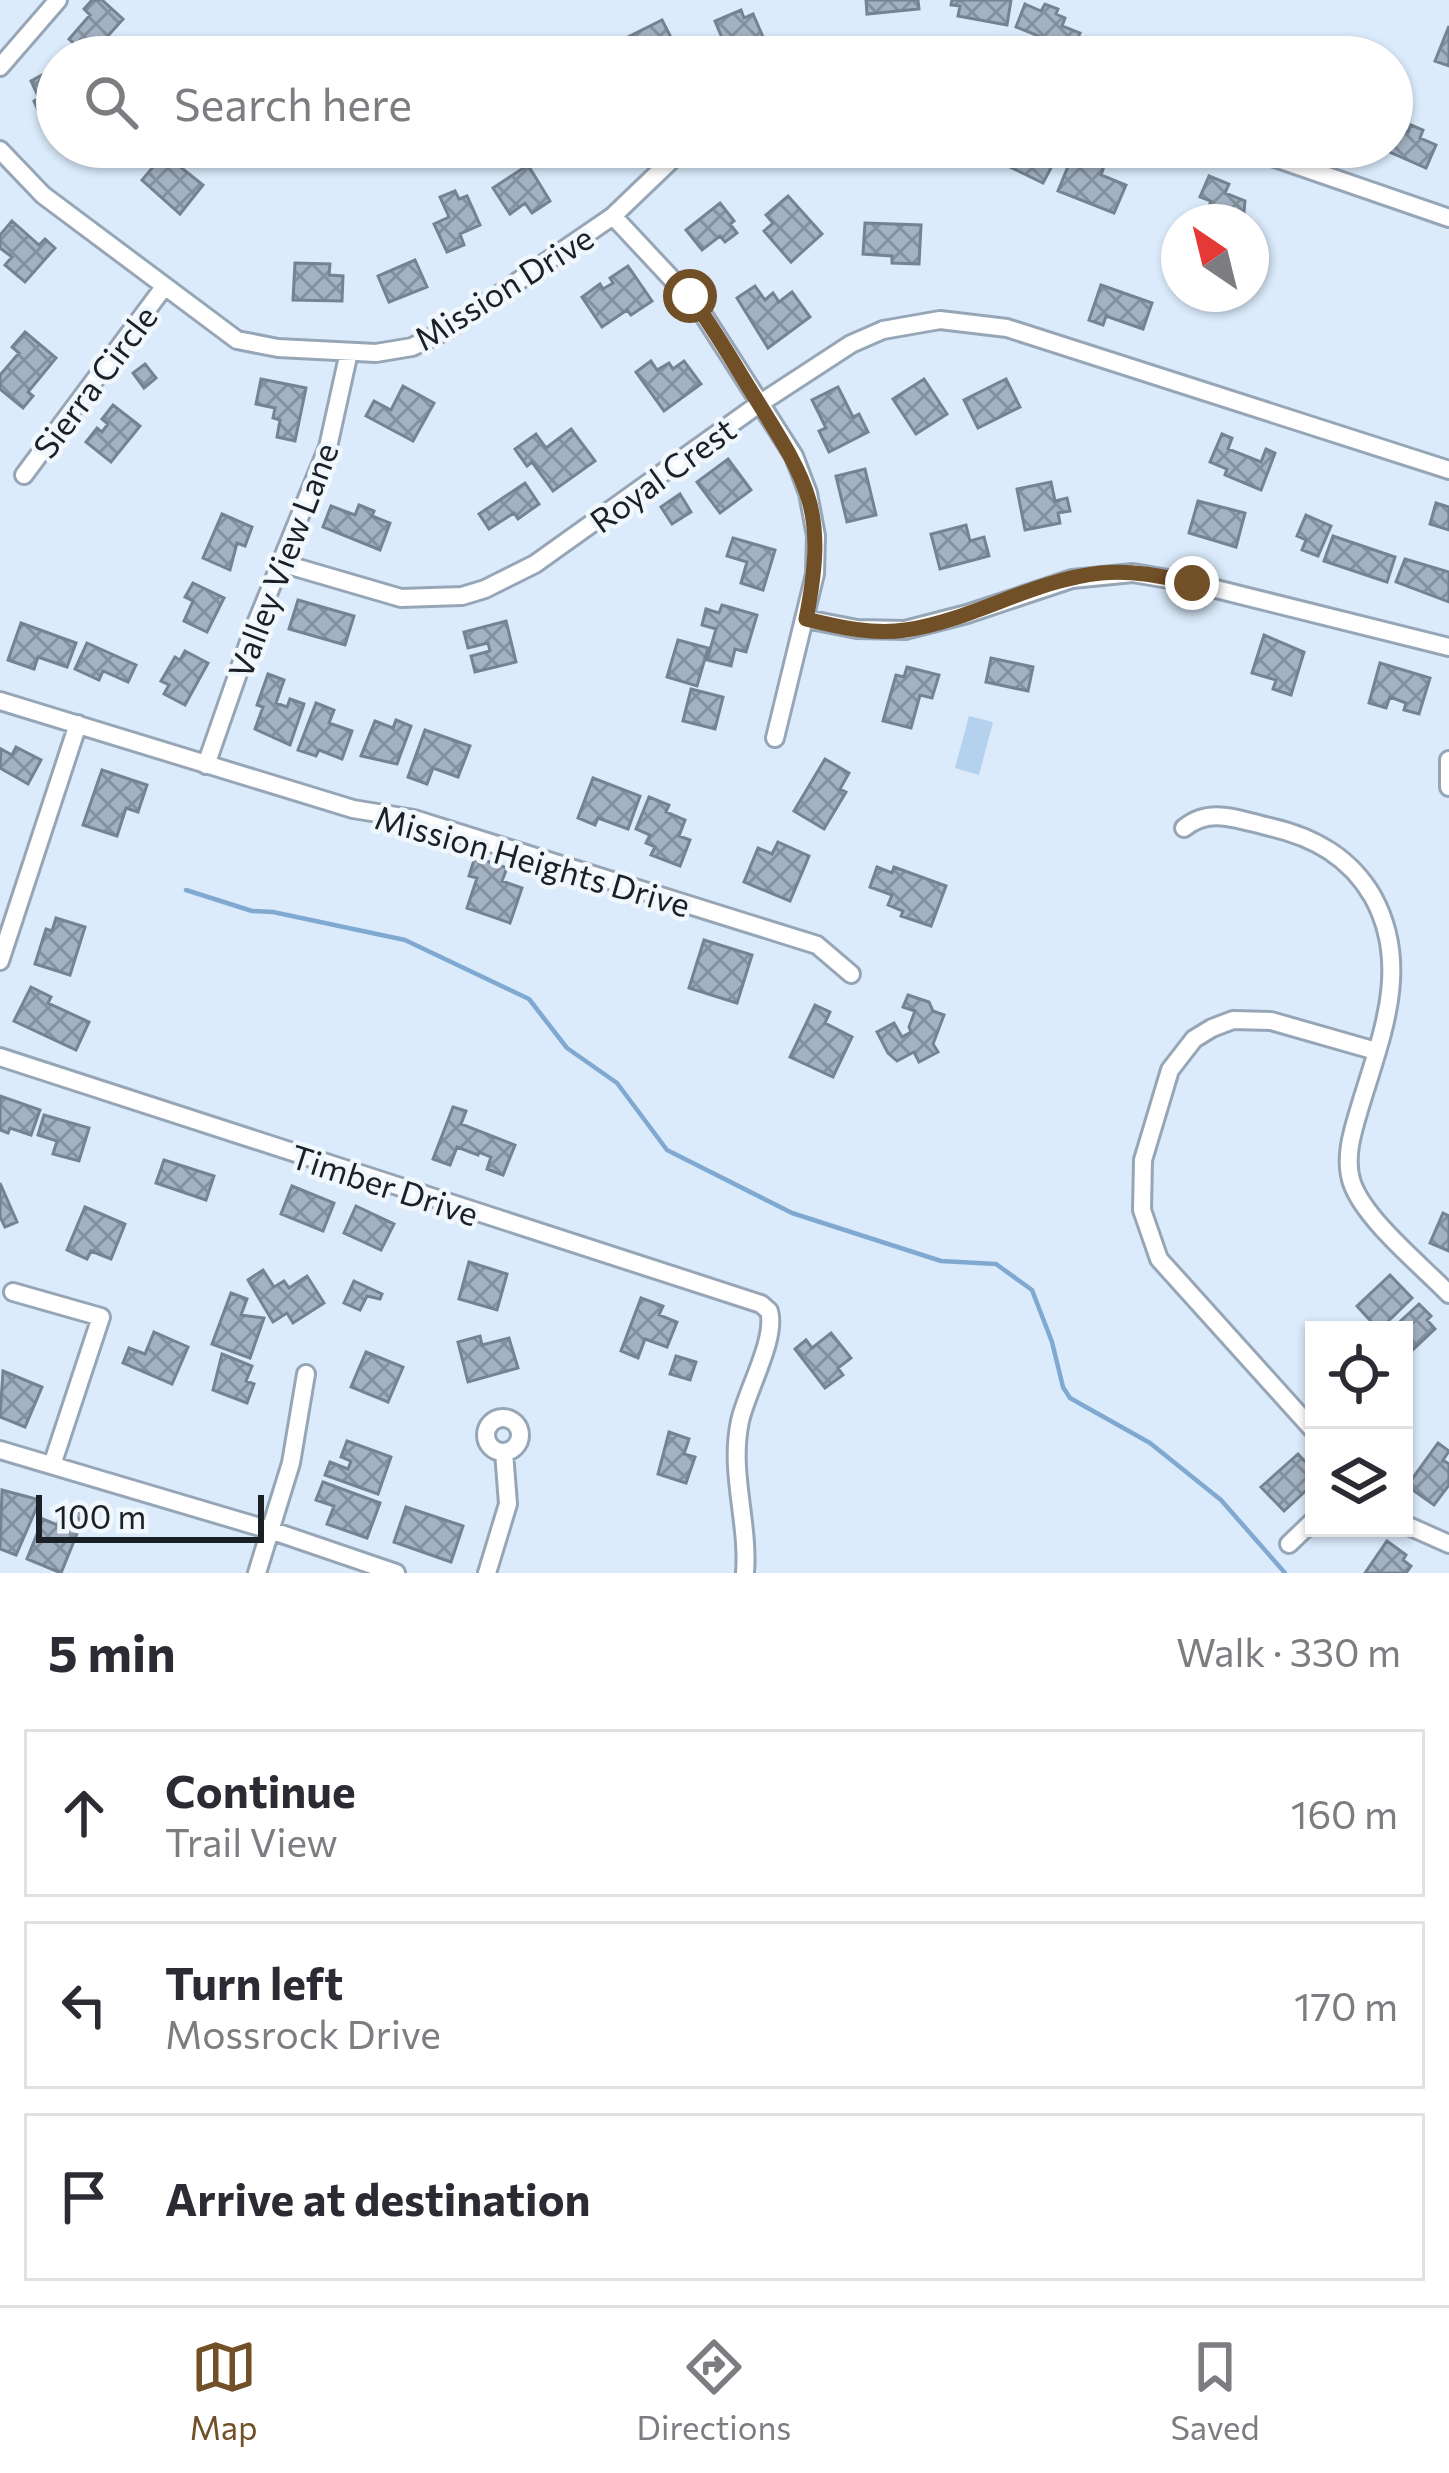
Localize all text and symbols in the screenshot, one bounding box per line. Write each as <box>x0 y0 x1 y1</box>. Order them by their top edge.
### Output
search box <box>36 36 1413 168</box>
icon: search <box>78 69 144 135</box>
text: Search here <box>174 75 412 130</box>
north arrow <box>1161 204 1269 312</box>
street label: Mission Drive <box>406 216 600 358</box>
route start <box>663 269 717 323</box>
street label: Sierra Circle <box>23 297 165 465</box>
street label: Royal Crest <box>581 407 743 541</box>
street label: Valley View Lane <box>218 437 346 683</box>
route end <box>1165 556 1219 610</box>
street label: Mission Heights Drive <box>371 795 695 925</box>
street label: Timber Drive <box>286 1134 484 1234</box>
map controls <box>1305 1321 1413 1537</box>
button: locate <box>1305 1321 1413 1429</box>
button: layers <box>1305 1429 1413 1537</box>
scale bar <box>36 1489 264 1542</box>
text: 100 m <box>54 1495 146 1536</box>
text: 5 min <box>48 1620 176 1683</box>
text: Walk · 330 m <box>1176 1627 1401 1675</box>
text: Continue <box>165 1762 356 1817</box>
icon: ahead <box>51 1780 117 1846</box>
text: 160 m <box>1291 1789 1398 1837</box>
text: Trail View <box>165 1817 338 1865</box>
text: Turn left <box>165 1954 343 2009</box>
icon: left <box>51 1972 117 2038</box>
text: 170 m <box>1294 1981 1398 2029</box>
text: Mossrock Drive <box>165 2009 441 2057</box>
icon: arrive <box>51 2164 117 2230</box>
text: Arrive at destination <box>165 2170 591 2225</box>
tab: Map <box>190 2334 258 2447</box>
tab: Directions <box>637 2334 791 2447</box>
tab: Saved <box>1170 2334 1259 2447</box>

